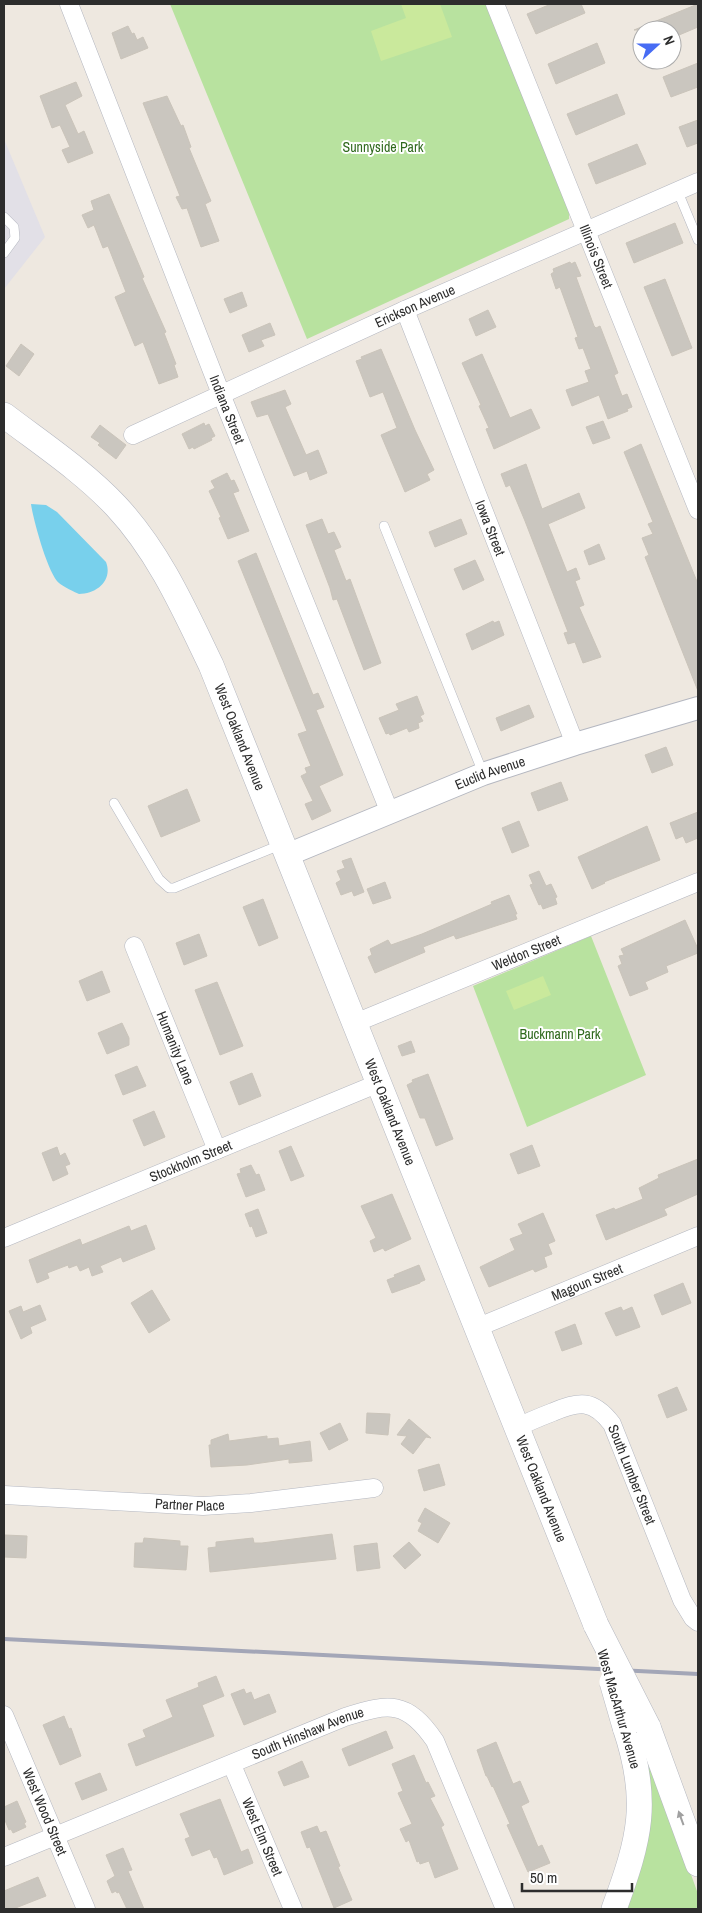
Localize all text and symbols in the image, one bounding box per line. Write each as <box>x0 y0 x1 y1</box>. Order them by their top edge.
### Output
north arrow <box>632 20 682 70</box>
text: N <box>659 33 679 47</box>
park label: Sunnyside Park <box>342 138 424 156</box>
street label: Illinois Street <box>575 222 617 291</box>
street label: Erickson Avenue <box>372 280 458 332</box>
street label: Indiana Street <box>205 372 249 446</box>
street label: Iowa Street <box>471 498 509 558</box>
street label: West Oakland Avenue <box>210 681 269 793</box>
street label: Euclid Avenue <box>452 752 527 794</box>
street label: Weldon Street <box>489 931 563 975</box>
street label: Humanity Lane <box>152 1008 198 1087</box>
park label: Buckmann Park <box>519 1025 601 1043</box>
street label: West Oakland Avenue <box>361 1056 420 1168</box>
street label: Stockholm Street <box>147 1136 235 1186</box>
street label: Magoun Street <box>549 1259 625 1305</box>
street label: South Lumber Street <box>604 1422 660 1527</box>
street label: West Oakland Avenue <box>512 1433 571 1545</box>
street label: Partner Place <box>154 1494 225 1515</box>
street label: West MacArthur Avenue <box>593 1647 645 1771</box>
street label: South Hinshaw Avenue <box>249 1703 366 1763</box>
street label: West Wood Street <box>19 1765 71 1858</box>
street label: West Elm Street <box>238 1795 287 1878</box>
one-way arrow <box>677 1811 684 1826</box>
scale bar <box>522 1860 632 1892</box>
text: 50 m <box>530 1867 557 1888</box>

